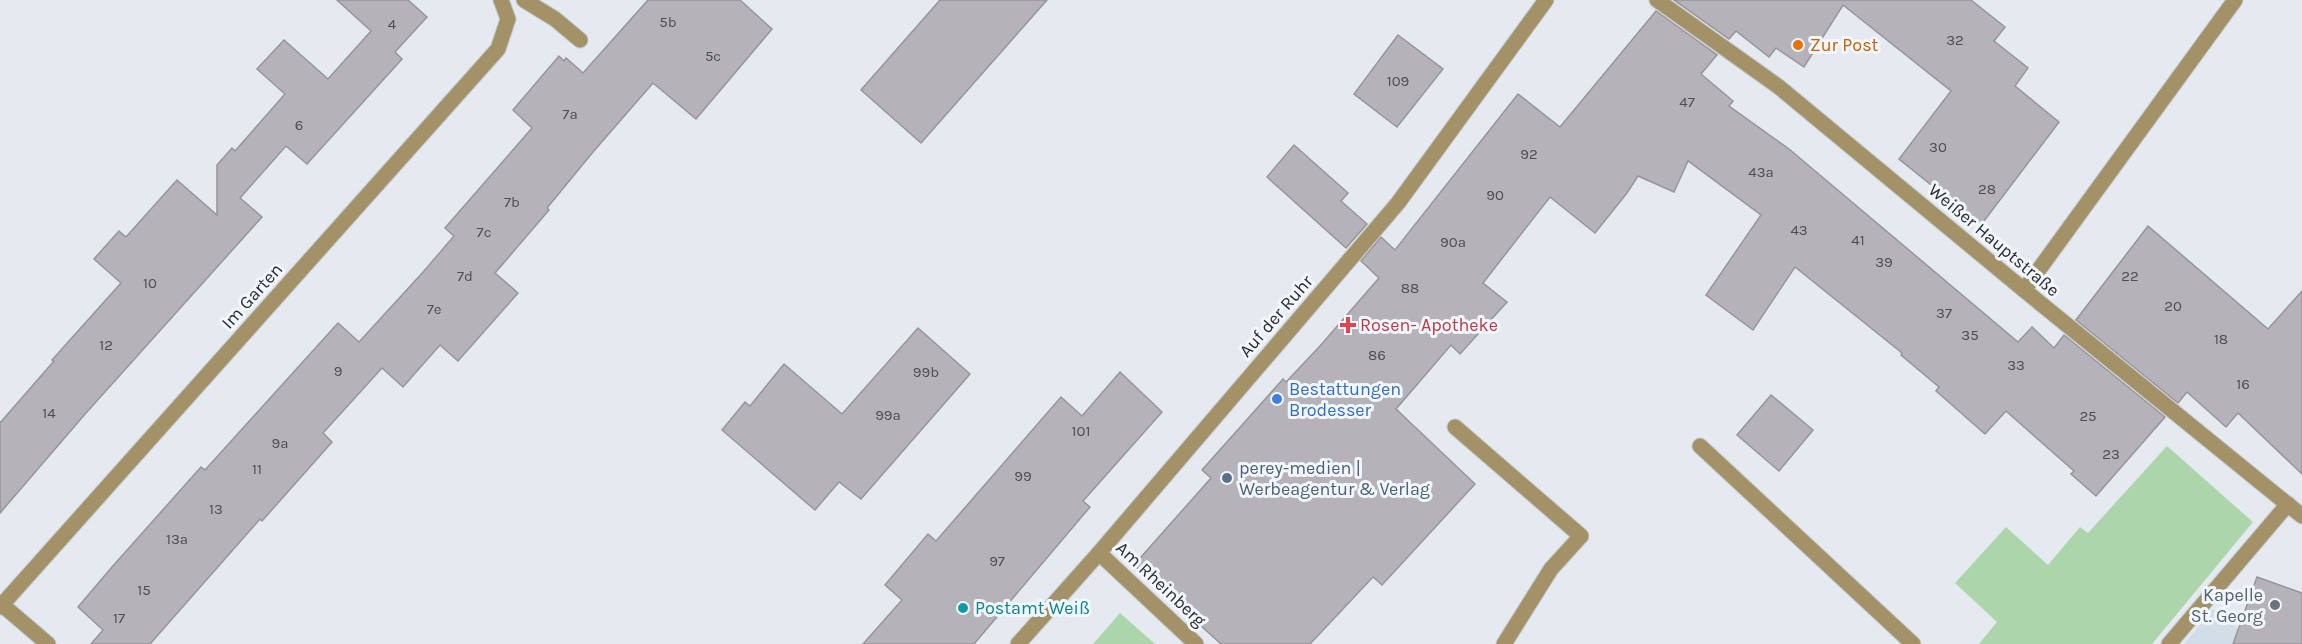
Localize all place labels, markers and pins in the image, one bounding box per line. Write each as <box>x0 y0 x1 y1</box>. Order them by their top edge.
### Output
place label: Zur Post <box>1810 34 1879 56</box>
marker: Zur Post <box>1791 38 1805 52</box>
place label: Rosen- Apotheke <box>1360 314 1498 336</box>
marker: Rosen- Apotheke <box>1341 318 1355 332</box>
place label: Bestattungen Brodesser <box>1289 378 1401 421</box>
marker: Bestattungen Brodesser <box>1270 392 1284 406</box>
place label: perey-medien | Werbeagentur & Verlag <box>1239 457 1430 500</box>
marker: perey-medien | Werbeagentur & Verlag <box>1220 471 1234 485</box>
place label: Kapelle St. Georg <box>2191 584 2263 627</box>
place label: Postamt Weiß <box>975 597 1090 619</box>
marker: Kapelle St. Georg <box>2268 598 2282 612</box>
marker: Postamt Weiß <box>956 601 970 615</box>

